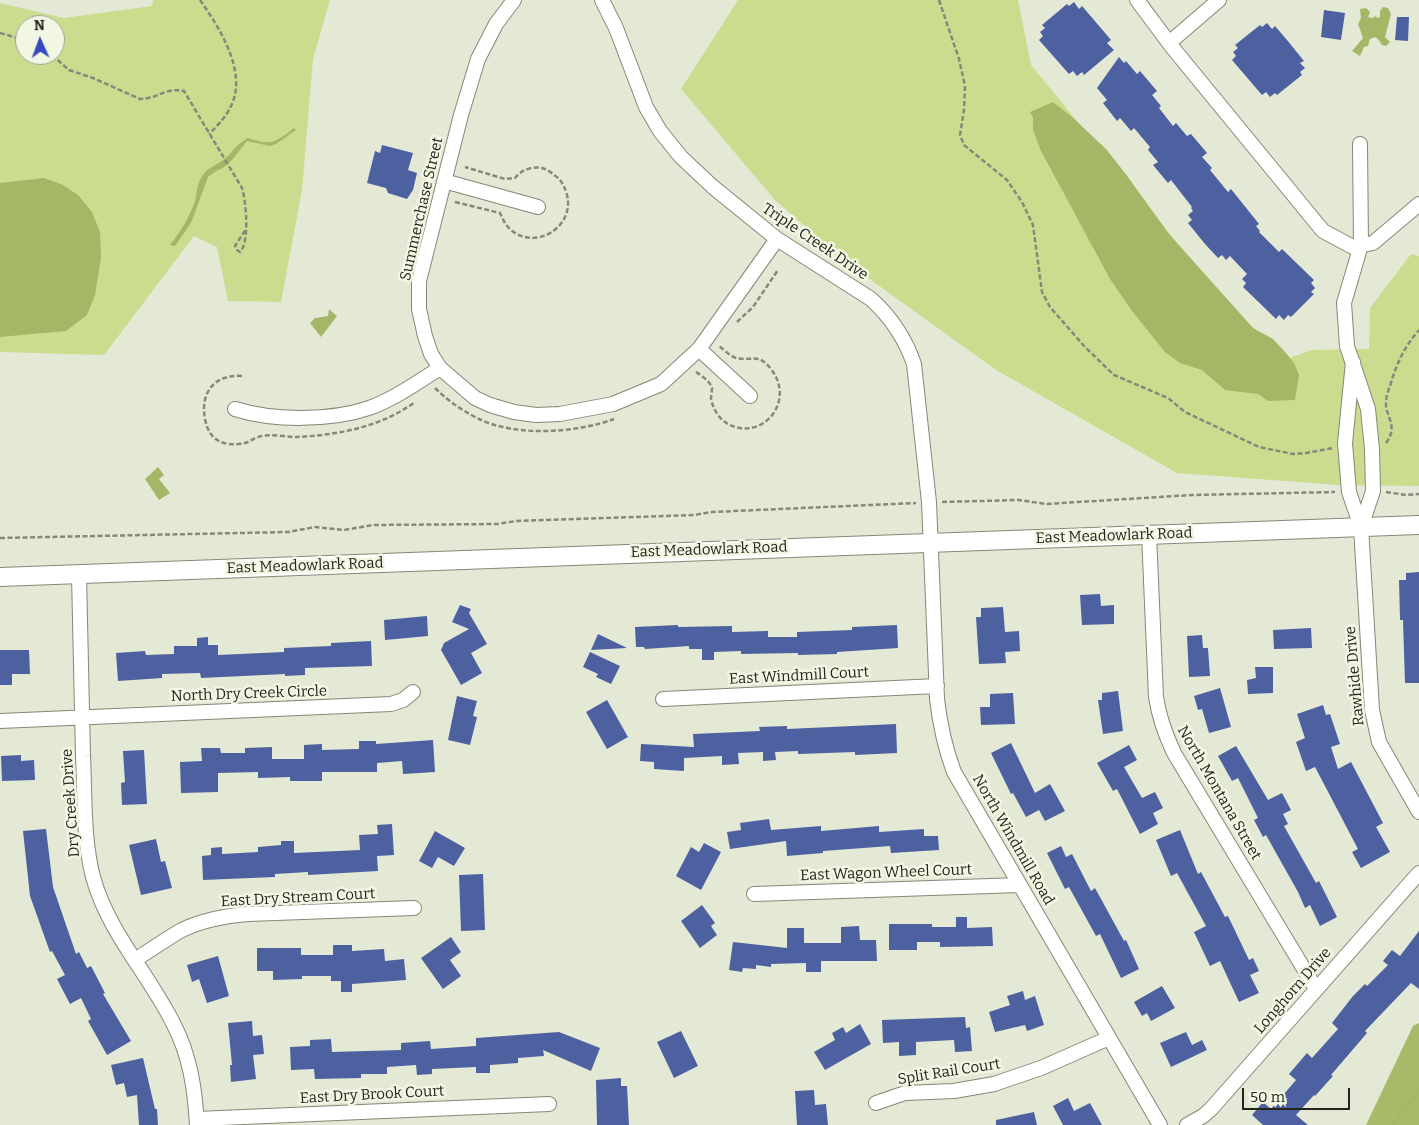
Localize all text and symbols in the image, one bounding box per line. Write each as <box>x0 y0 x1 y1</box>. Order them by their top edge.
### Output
north arrow <box>15 15 65 65</box>
text: N <box>34 17 45 34</box>
street label: Summerchase Street <box>397 135 447 283</box>
street label: Triple Creek Drive <box>758 200 872 284</box>
street label: East Meadowlark Road <box>1035 524 1193 548</box>
street label: East Meadowlark Road <box>630 538 788 562</box>
street label: East Meadowlark Road <box>226 554 384 578</box>
street label: Rawhide Drive <box>1342 625 1368 727</box>
street label: East Windmill Court <box>729 663 869 689</box>
street label: North Dry Creek Circle <box>171 682 327 706</box>
street label: North Montana Street <box>1173 723 1265 863</box>
street label: Dry Creek Drive <box>58 748 84 858</box>
street label: North Windmill Road <box>968 772 1058 908</box>
street label: East Wagon Wheel Court <box>800 861 972 885</box>
street label: East Dry Stream Court <box>220 885 376 911</box>
street label: Longhorn Drive <box>1251 944 1335 1038</box>
street label: Split Rail Court <box>896 1055 1002 1089</box>
scale bar <box>1244 1078 1352 1110</box>
street label: East Dry Brook Court <box>299 1082 445 1108</box>
text: 50 m <box>1250 1088 1285 1106</box>

